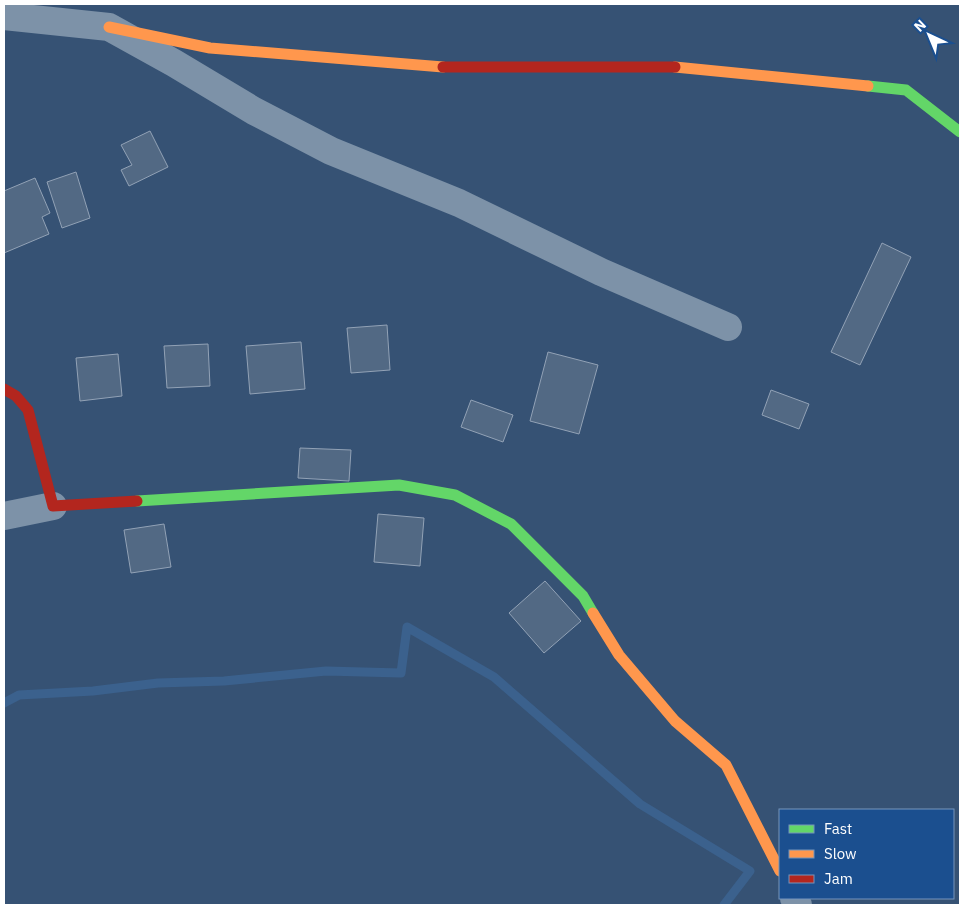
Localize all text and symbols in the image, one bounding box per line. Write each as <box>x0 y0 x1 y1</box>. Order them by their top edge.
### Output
north arrow <box>904 10 954 60</box>
text: N <box>910 16 930 36</box>
legend <box>779 809 954 899</box>
text: Fast <box>824 819 852 838</box>
text: Slow <box>824 844 857 863</box>
text: Jam <box>824 869 853 888</box>

